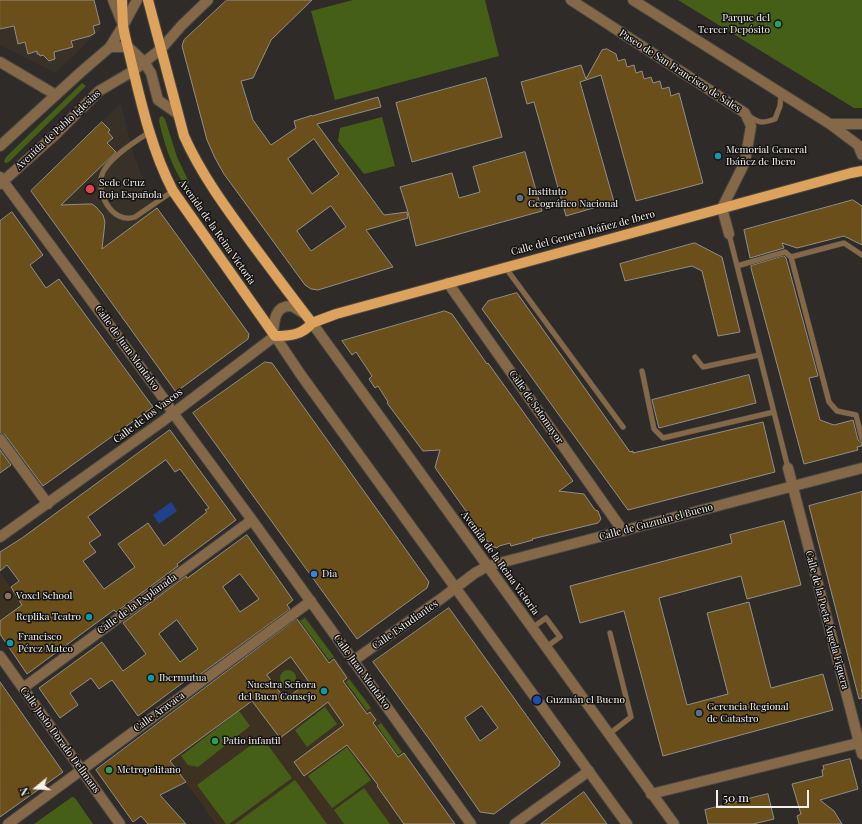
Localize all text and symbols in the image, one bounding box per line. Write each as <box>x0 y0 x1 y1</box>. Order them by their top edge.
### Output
place label: Parque del Tercer Depósito <box>698 12 770 36</box>
marker: Parque del Tercer Depósito <box>773 19 783 29</box>
street label: Paseo de San Francisco de Sales <box>617 27 743 115</box>
street label: Avenida de Pablo Iglesias <box>13 87 103 173</box>
place label: Memorial General Ibáñez de Ibero <box>726 144 807 168</box>
marker: Memorial General Ibáñez de Ibero <box>713 151 723 161</box>
place label: Sede Cruz Roja Española <box>99 177 162 200</box>
street label: Avenida de la Reina Victoria <box>176 177 258 287</box>
marker: Sede Cruz Roja Española <box>84 183 96 195</box>
place label: Instituto Geográfico Nacional <box>528 186 618 210</box>
marker: Instituto Geográfico Nacional <box>515 193 525 203</box>
street label: Calle del General Ibáñez de Ibero <box>510 208 656 258</box>
street label: Calle de Juan Montalvo <box>92 303 162 393</box>
street label: Calle de Sotomayor <box>506 368 566 446</box>
street label: Calle de los Vascos <box>111 386 185 446</box>
street label: Calle de Guzmán el Bueno <box>598 501 714 543</box>
street label: Avenida de la Reina Victoria <box>458 509 542 617</box>
street label: Calle de la Poeta Ángela Figuera <box>803 549 851 691</box>
place label: Dia <box>322 568 337 580</box>
marker: Dia <box>309 569 319 579</box>
street label: Calle de la Explanada <box>95 571 179 637</box>
place label: Voxel School <box>16 590 72 602</box>
marker: Voxel School <box>3 591 13 601</box>
street label: Calle Estudiantes <box>370 598 440 652</box>
place label: Replika Teatro <box>16 611 81 623</box>
marker: Replika Teatro <box>84 612 94 622</box>
place label: Francisco Pérez Mateo <box>18 631 73 654</box>
street label: Calle Juan Montalvo <box>331 632 393 712</box>
marker: Francisco Pérez Mateo <box>5 638 15 648</box>
place label: Ibermutua <box>159 672 207 684</box>
marker: Ibermutua <box>146 673 156 683</box>
place label: Nuestra Señora del Buen Consejo <box>238 679 316 702</box>
street label: Calle Justo Dorado Dellmans <box>17 685 103 795</box>
marker: Nuestra Señora del Buen Consejo <box>319 686 329 696</box>
street label: Calle Aravaca <box>131 689 187 735</box>
marker: Guzmán el Bueno <box>531 694 543 706</box>
place label: Guzmán el Bueno <box>546 694 625 706</box>
place label: Gerencia Regional de Catastro <box>707 701 789 724</box>
marker: Gerencia Regional de Catastro <box>694 708 704 718</box>
place label: Patio infantil <box>223 735 281 747</box>
marker: Patio infantil <box>210 736 220 746</box>
place label: Metropolitano <box>117 764 181 776</box>
marker: Metropolitano <box>104 765 114 775</box>
north arrow <box>16 768 56 808</box>
scale bar <box>718 782 811 808</box>
text: N <box>16 786 32 798</box>
text: 50 m <box>723 789 749 805</box>

